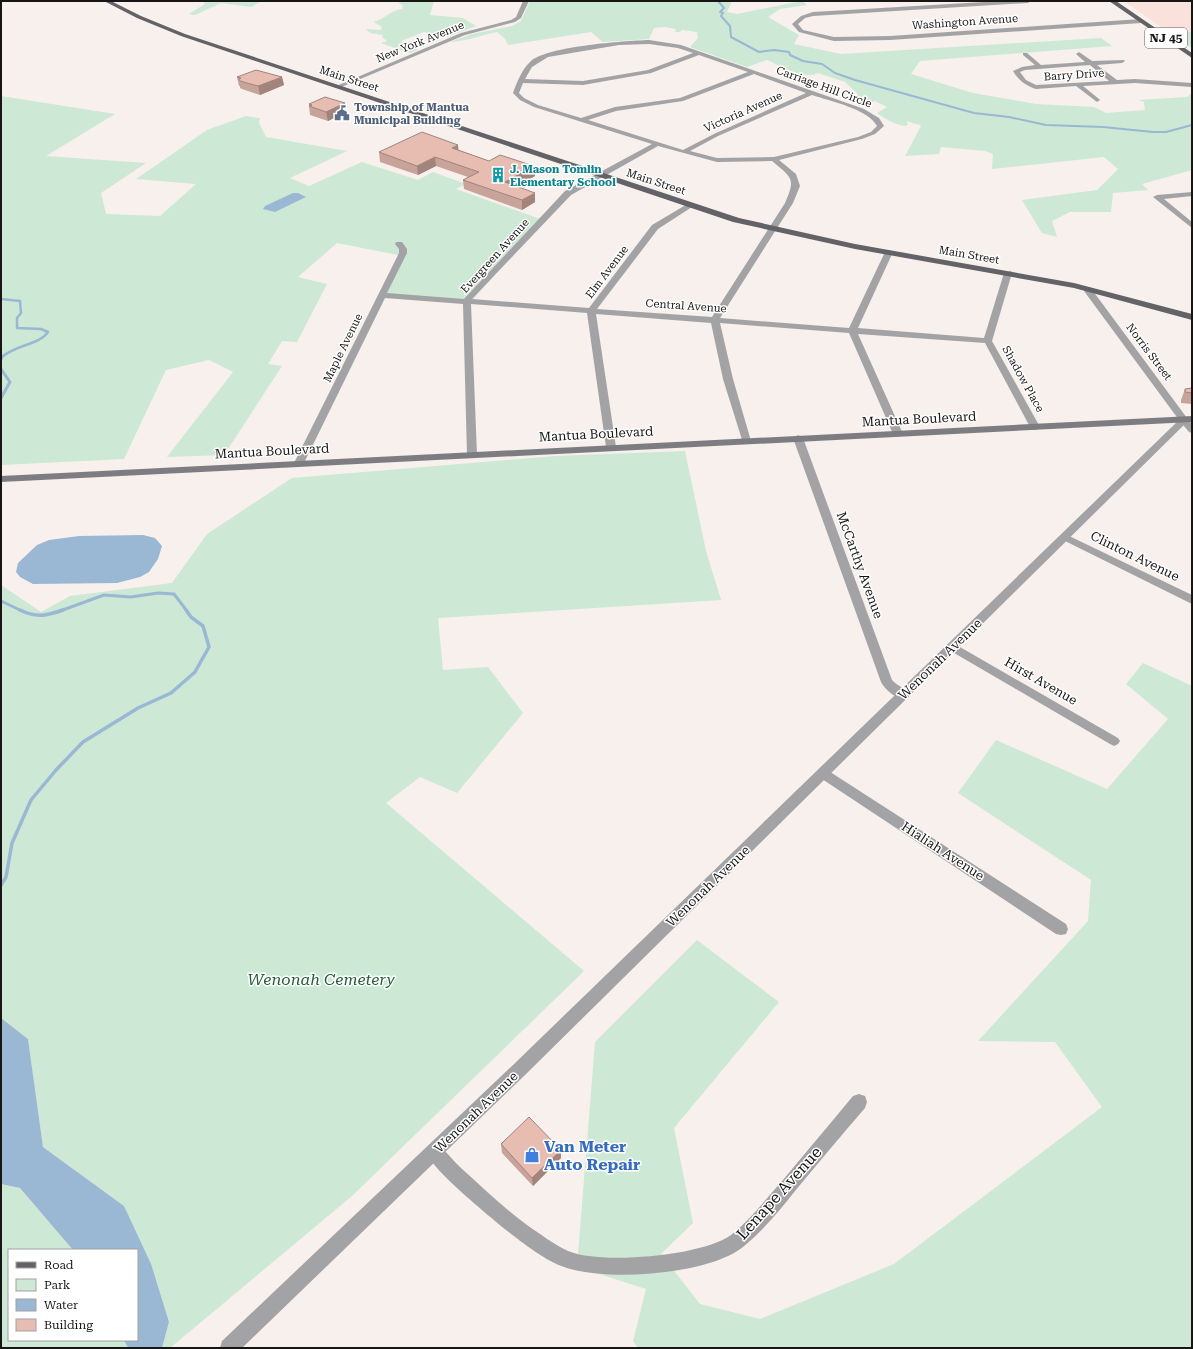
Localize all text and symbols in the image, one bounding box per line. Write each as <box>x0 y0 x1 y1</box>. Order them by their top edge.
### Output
street label: Washington Avenue <box>912 12 1018 32</box>
street label: New York Avenue <box>374 18 466 66</box>
road number: NJ 45 <box>1145 28 1187 48</box>
street label: Main Street <box>318 63 380 95</box>
street label: Carriage Hill Circle <box>774 64 874 110</box>
street label: Barry Drive <box>1043 66 1105 84</box>
street label: Victoria Avenue <box>702 89 784 135</box>
place label: Township of Mantua Municipal Building <box>354 101 470 127</box>
public building icon: Township of Mantua Municipal Building <box>333 104 351 122</box>
place label: J. Mason Tomlin Elementary School <box>510 163 616 189</box>
building icon: J. Mason Tomlin Elementary School <box>489 166 507 184</box>
street label: Main Street <box>625 166 687 198</box>
street label: Evergreen Avenue <box>458 216 532 296</box>
street label: Elm Avenue <box>583 243 631 301</box>
street label: Main Street <box>938 243 1000 267</box>
street label: Central Avenue <box>645 297 727 315</box>
street label: Maple Avenue <box>321 311 365 385</box>
street label: Norris Street <box>1123 321 1175 383</box>
street label: Shadow Place <box>999 344 1047 414</box>
street label: Mantua Boulevard <box>861 408 977 429</box>
street label: Mantua Boulevard <box>538 423 654 444</box>
street label: Mantua Boulevard <box>214 440 330 461</box>
street label: McCarthy Avenue <box>834 510 886 620</box>
street label: Clinton Avenue <box>1088 528 1182 584</box>
street label: Wenonah Avenue <box>895 615 985 703</box>
street label: Hirst Avenue <box>1002 654 1080 708</box>
street label: Hialiah Avenue <box>899 819 987 883</box>
street label: Wenonah Avenue <box>663 842 753 930</box>
park label: Wenonah Cemetery <box>247 970 395 989</box>
street label: Wenonah Avenue <box>431 1068 521 1156</box>
place label: Van Meter Auto Repair <box>544 1137 640 1174</box>
street label: Lenape Avenue <box>732 1142 826 1243</box>
shop icon: Van Meter Auto Repair <box>523 1146 541 1164</box>
legend <box>8 1249 138 1341</box>
text: Road <box>44 1258 74 1272</box>
text: Park <box>44 1278 71 1292</box>
text: Water <box>44 1298 78 1312</box>
text: Building <box>44 1318 93 1332</box>

